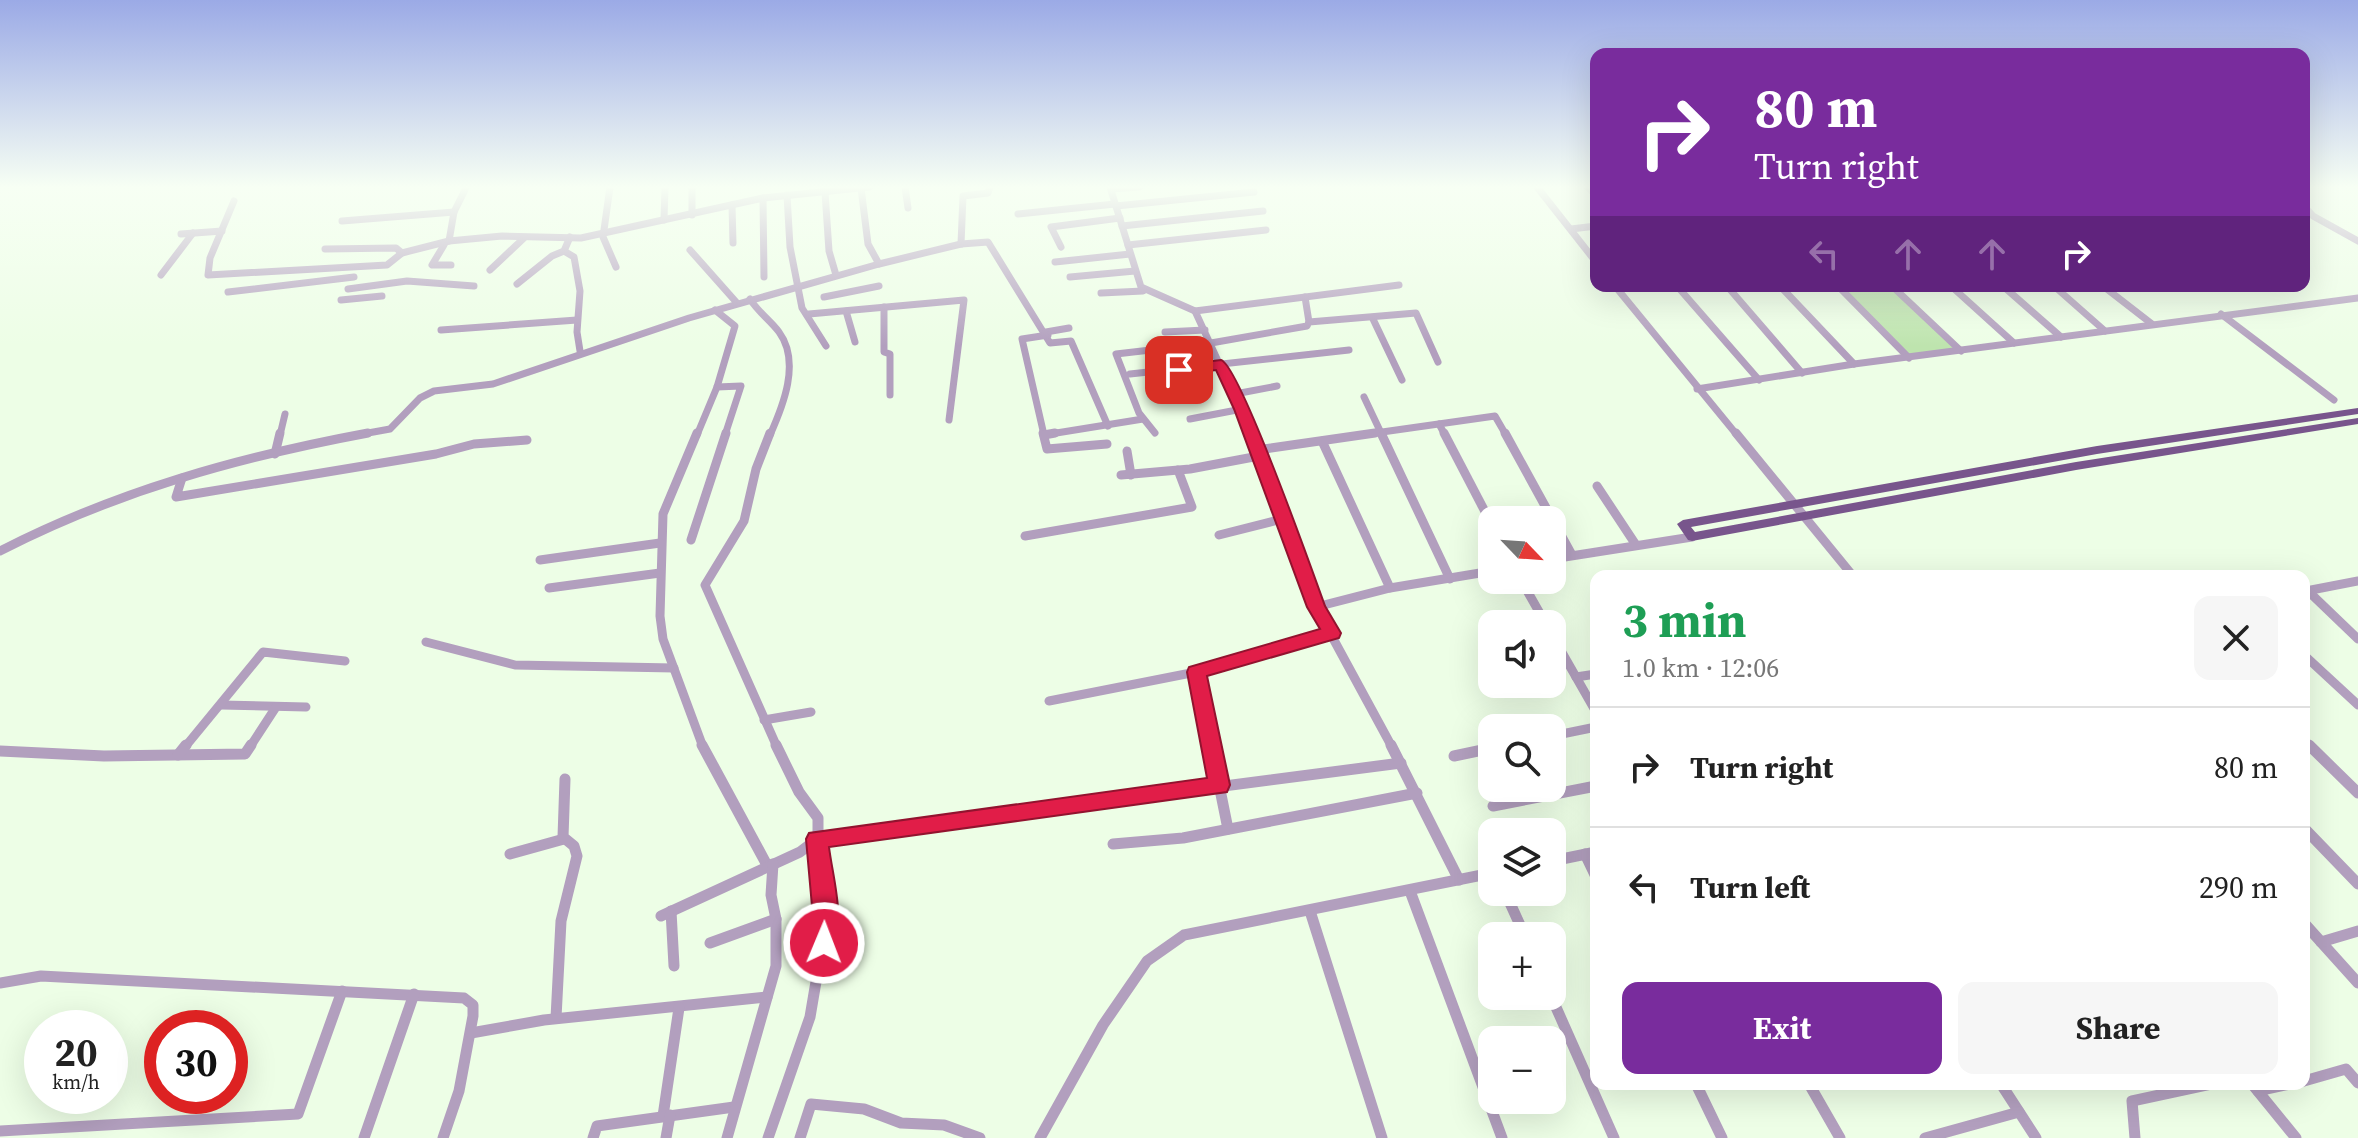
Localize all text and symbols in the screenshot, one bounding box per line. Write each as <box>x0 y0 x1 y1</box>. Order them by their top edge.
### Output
text: 80 m <box>1754 69 1877 146</box>
icon: right <box>1622 80 1726 184</box>
text: Turn right <box>1754 142 1919 191</box>
icon: left <box>1802 232 1846 276</box>
icon: ahead <box>1886 232 1930 276</box>
icon: ahead <box>1970 232 2014 276</box>
icon: right <box>2054 232 2098 276</box>
pin <box>1145 336 1213 404</box>
icon: arrive <box>1157 348 1201 392</box>
north arrow <box>1478 506 1566 594</box>
map controls <box>1478 506 1566 1114</box>
text: 3 min <box>1622 587 1747 653</box>
button: close <box>2194 596 2278 680</box>
button: sound <box>1478 610 1566 698</box>
text: 1.0 km · 12:06 <box>1622 650 1779 686</box>
button: search <box>1478 714 1566 802</box>
icon: right <box>1622 745 1666 789</box>
text: Turn right <box>1690 747 1833 788</box>
text: 80 m <box>2214 747 2278 788</box>
button: layers <box>1478 818 1566 906</box>
icon: left <box>1622 865 1666 909</box>
text: Turn left <box>1690 867 1810 908</box>
text: 290 m <box>2199 867 2278 908</box>
position arrow <box>782 901 866 985</box>
button: + <box>1478 922 1566 1010</box>
button: Exit <box>1622 982 1942 1074</box>
button: Share <box>1958 982 2278 1074</box>
speed limit sign: 30 <box>144 1010 248 1114</box>
text: 20 <box>54 1025 98 1079</box>
button: − <box>1478 1026 1566 1114</box>
text: km/h <box>52 1068 100 1096</box>

